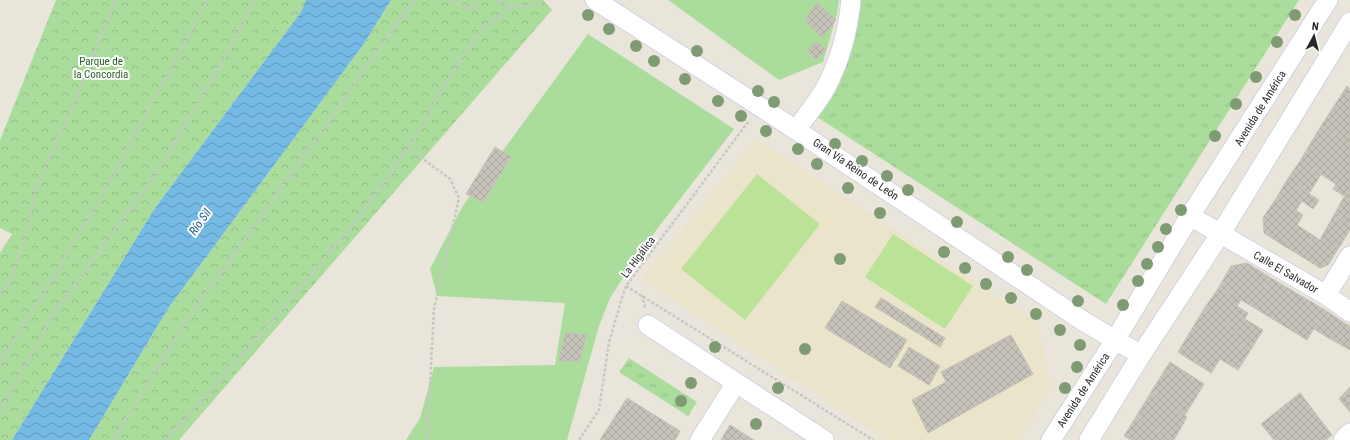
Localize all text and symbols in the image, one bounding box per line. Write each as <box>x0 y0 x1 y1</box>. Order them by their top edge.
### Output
north arrow <box>1294 16 1334 56</box>
text: N <box>1311 20 1320 33</box>
park label: Parque de la Concordia <box>74 55 128 81</box>
street label: Avenida de América <box>1232 68 1289 148</box>
street label: Gran Vía Reino de León <box>810 136 901 203</box>
water label: Río Sil <box>186 206 214 238</box>
street label: La Higálica <box>619 234 658 281</box>
street label: Calle El Salvador <box>1251 249 1321 297</box>
street label: Avenida de América <box>1055 351 1112 430</box>

